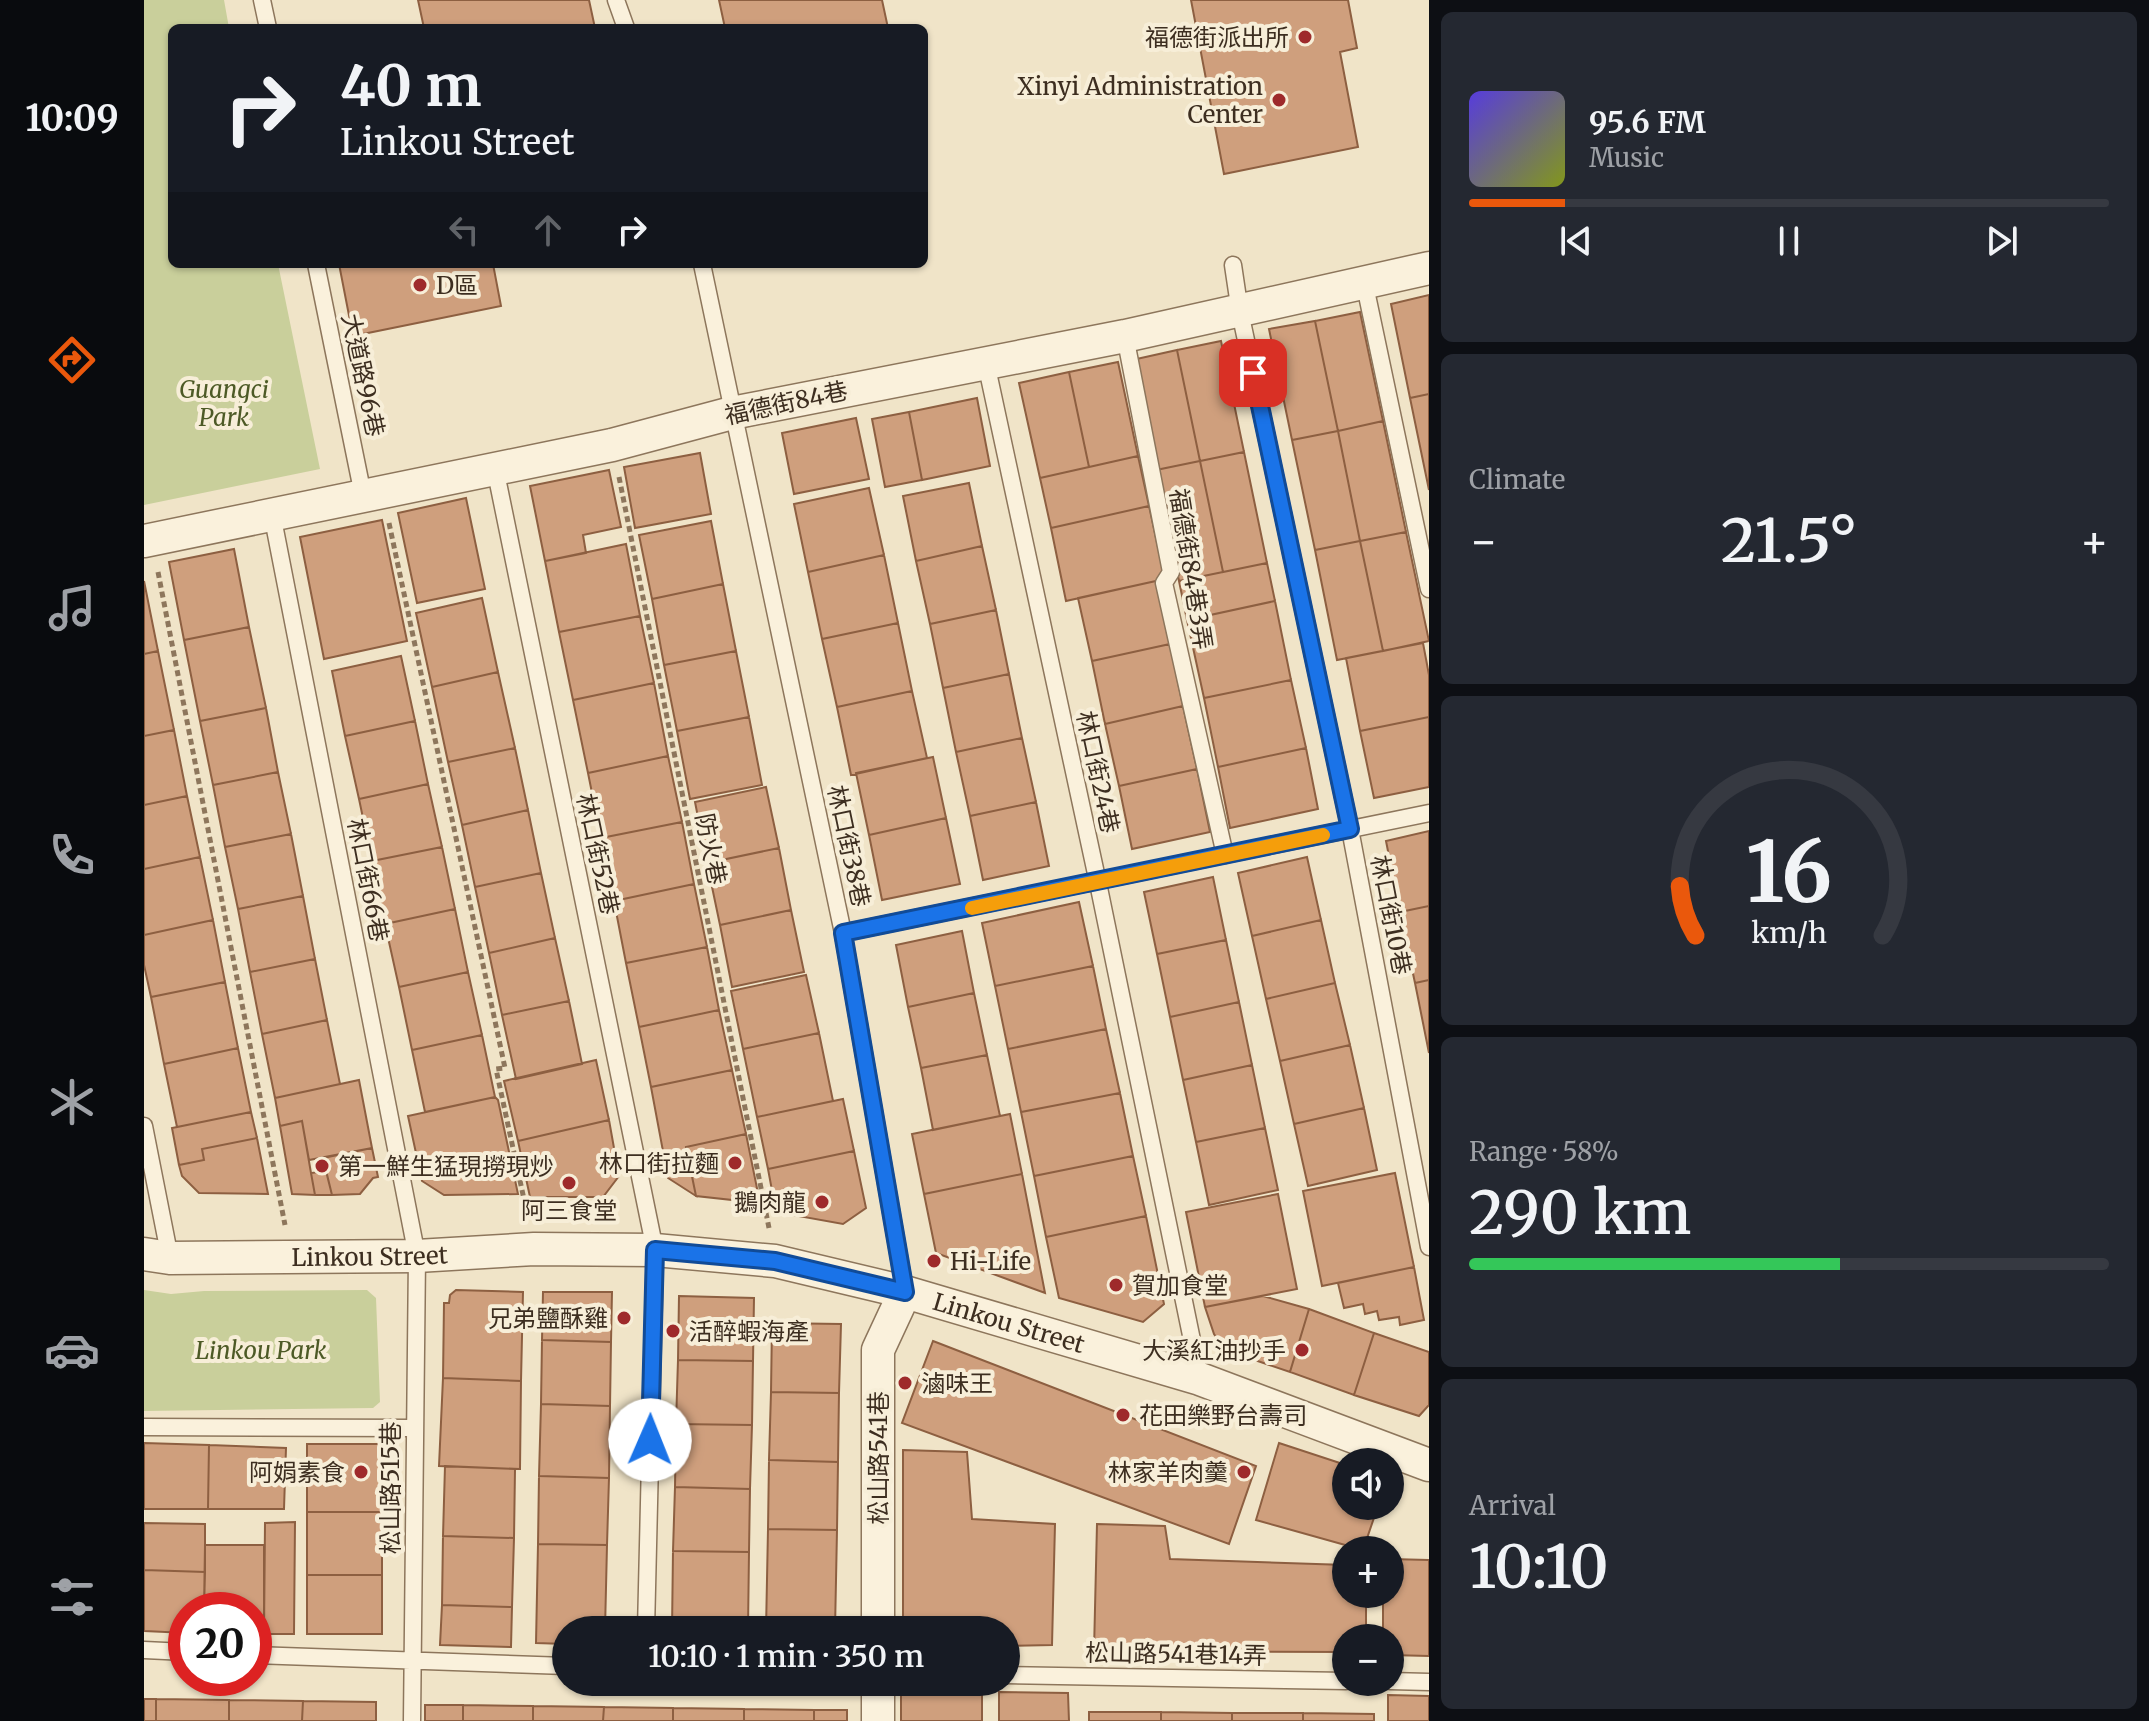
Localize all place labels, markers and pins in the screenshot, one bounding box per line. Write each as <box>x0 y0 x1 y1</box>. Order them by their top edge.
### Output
place label: 福德街派出所 <box>1145 22 1289 53</box>
marker: 福德街派出所 <box>1296 28 1314 46</box>
place label: Xinyi Administration Center <box>1017 71 1263 130</box>
marker: Xinyi Administration Center <box>1270 91 1288 109</box>
place label: D區 <box>436 270 478 301</box>
marker: D區 <box>411 276 429 294</box>
pin <box>1219 339 1287 407</box>
place label: 林口街拉麵 <box>599 1148 719 1179</box>
place label: 第一鮮生猛現撈現炒 <box>338 1151 554 1182</box>
marker: 林口街拉麵 <box>726 1154 744 1172</box>
marker: 第一鮮生猛現撈現炒 <box>313 1157 331 1175</box>
marker: 阿三食堂 <box>560 1174 578 1192</box>
place label: 鵝肉龍 <box>734 1187 806 1218</box>
marker: 鵝肉龍 <box>813 1193 831 1211</box>
place label: 阿三食堂 <box>521 1195 617 1226</box>
place label: Hi-Life <box>950 1246 1031 1277</box>
marker: Hi-Life <box>925 1252 943 1270</box>
place label: 賀加食堂 <box>1132 1270 1228 1301</box>
marker: 賀加食堂 <box>1107 1276 1125 1294</box>
place label: 兄弟鹽酥雞 <box>488 1303 608 1334</box>
marker: 兄弟鹽酥雞 <box>615 1309 633 1327</box>
place label: 活醉蝦海產 <box>689 1316 809 1347</box>
marker: 活醉蝦海產 <box>664 1322 682 1340</box>
place label: 大溪紅油抄手 <box>1142 1335 1286 1366</box>
marker: 大溪紅油抄手 <box>1293 1341 1311 1359</box>
place label: 滷味王 <box>921 1368 993 1399</box>
marker: 滷味王 <box>896 1374 914 1392</box>
place label: 花田樂野台壽司 <box>1139 1400 1307 1431</box>
marker: 花田樂野台壽司 <box>1114 1406 1132 1424</box>
place label: 阿娟素食 <box>249 1457 345 1488</box>
place label: 林家羊肉羹 <box>1108 1457 1228 1488</box>
marker: 阿娟素食 <box>352 1463 370 1481</box>
marker: 林家羊肉羹 <box>1235 1463 1253 1481</box>

